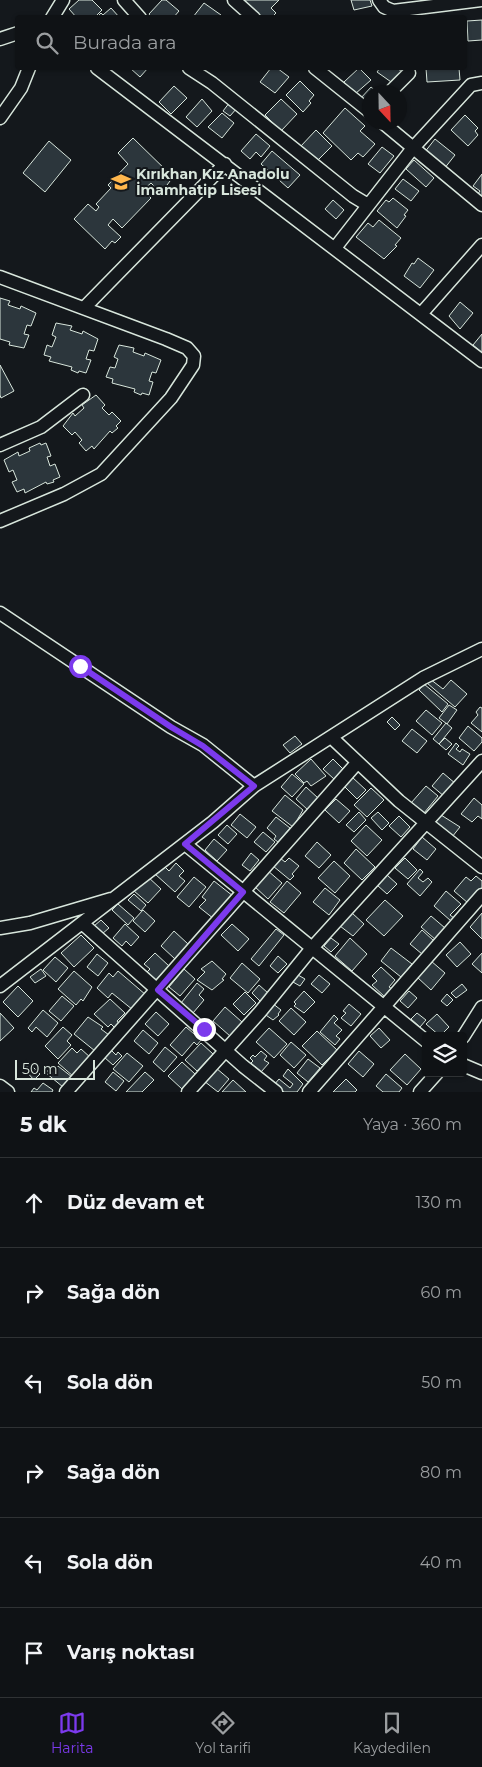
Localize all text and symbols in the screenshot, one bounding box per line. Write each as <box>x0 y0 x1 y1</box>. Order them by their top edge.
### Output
search box <box>15 15 467 70</box>
icon: search <box>33 29 61 57</box>
text: Burada ara <box>73 31 177 54</box>
north arrow <box>362 85 407 130</box>
place label: Kırıkhan Kız Anadolu İmamhatip Lisesi <box>136 165 290 199</box>
school or university icon: Kırıkhan Kız Anadolu İmamhatip Lisesi <box>110 171 132 193</box>
route start <box>69 655 92 678</box>
route end <box>193 1018 216 1041</box>
map controls <box>422 1032 467 1077</box>
button: layers <box>422 1032 467 1077</box>
scale bar <box>15 1057 95 1080</box>
text: 50 m <box>22 1060 58 1078</box>
text: 5 dk <box>20 1112 67 1137</box>
text: Yaya · 360 m <box>363 1115 462 1134</box>
icon: ahead <box>20 1189 48 1217</box>
text: Düz devam et <box>67 1191 205 1214</box>
text: 130 m <box>415 1193 462 1212</box>
icon: right <box>20 1279 48 1307</box>
text: Sağa dön <box>67 1281 160 1304</box>
text: 60 m <box>420 1283 462 1302</box>
icon: left <box>20 1369 48 1397</box>
text: Sola dön <box>67 1371 153 1394</box>
text: 50 m <box>421 1373 462 1392</box>
icon: right <box>20 1459 48 1487</box>
text: Sağa dön <box>67 1461 160 1484</box>
text: 80 m <box>420 1463 462 1482</box>
icon: left <box>20 1549 48 1577</box>
text: Sola dön <box>67 1551 153 1574</box>
text: 40 m <box>420 1553 462 1572</box>
icon: arrive <box>20 1639 48 1667</box>
text: Varış noktası <box>67 1641 195 1664</box>
tab: Harita <box>51 1709 93 1757</box>
tab: Yol tarifi <box>195 1709 251 1757</box>
tab: Kaydedilen <box>353 1709 431 1757</box>

